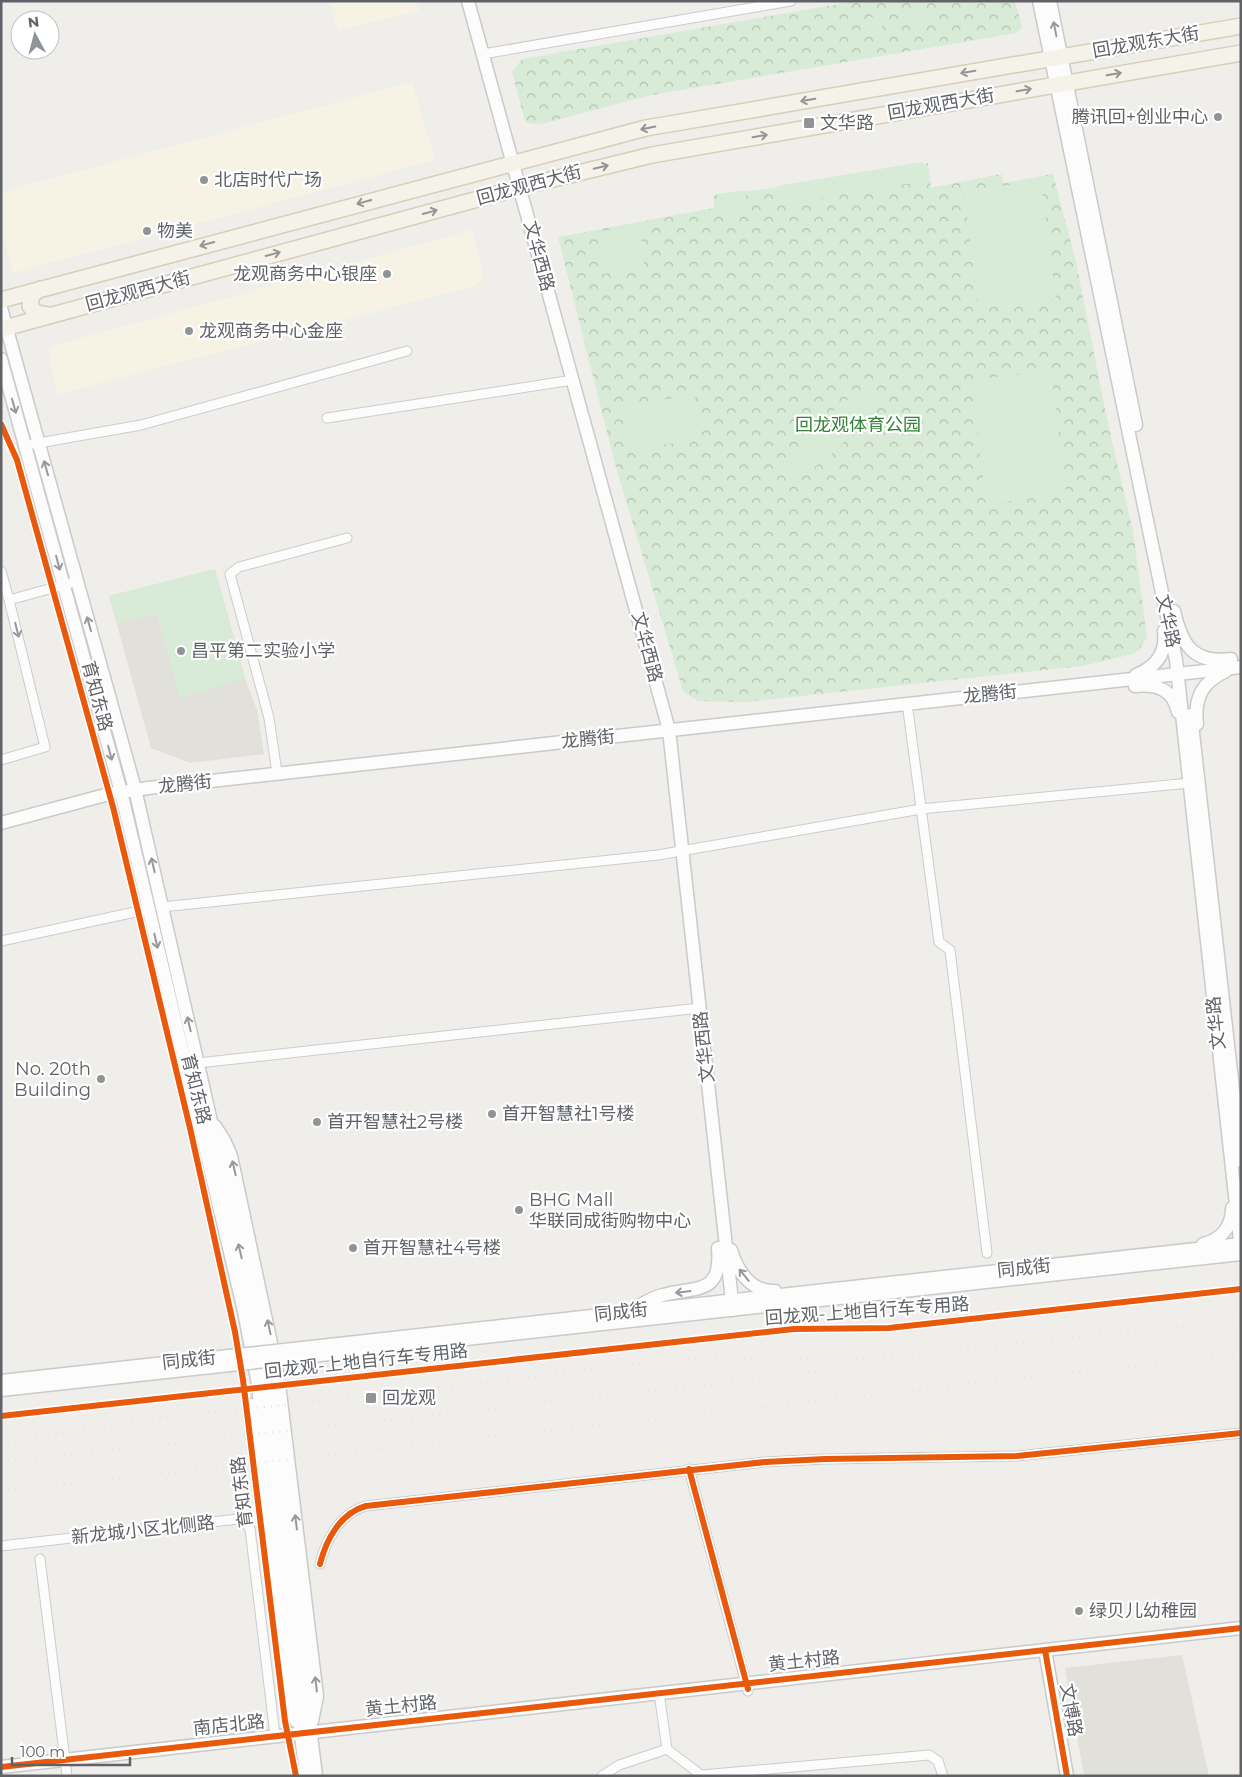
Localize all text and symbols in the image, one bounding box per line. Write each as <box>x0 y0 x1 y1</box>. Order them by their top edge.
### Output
north arrow <box>10 10 60 60</box>
text: N <box>27 12 40 32</box>
one-way arrow <box>1050 22 1060 38</box>
street label: 回龙观东大街 <box>1091 22 1201 62</box>
one-way arrow <box>961 68 977 78</box>
one-way arrow <box>1106 69 1122 79</box>
street label: 回龙观西大街 <box>886 84 996 124</box>
one-way arrow <box>1015 85 1031 95</box>
one-way arrow <box>801 95 817 105</box>
place label: 腾讯回+创业中心 <box>1072 106 1208 128</box>
marker: 腾讯回+创业中心 <box>1212 111 1224 123</box>
place label: 文华路 <box>820 112 874 134</box>
marker: 文华路 <box>802 116 816 130</box>
one-way arrow <box>641 124 657 133</box>
one-way arrow <box>752 130 768 140</box>
street label: 回龙观西大街 <box>474 160 584 210</box>
one-way arrow <box>592 162 608 171</box>
place label: 北店时代广场 <box>214 169 322 191</box>
marker: 北店时代广场 <box>198 174 210 186</box>
one-way arrow <box>356 198 372 208</box>
one-way arrow <box>421 206 437 216</box>
street label: 文华西路 <box>519 218 559 294</box>
place label: 物美 <box>157 220 193 242</box>
marker: 物美 <box>141 225 153 237</box>
one-way arrow <box>199 240 215 250</box>
one-way arrow <box>265 249 281 258</box>
place label: 龙观商务中心银座 <box>233 263 377 285</box>
street label: 回龙观西大街 <box>83 266 193 316</box>
marker: 龙观商务中心银座 <box>381 268 393 280</box>
place label: 龙观商务中心金座 <box>199 320 343 342</box>
marker: 龙观商务中心金座 <box>183 325 195 337</box>
one-way arrow <box>10 398 20 414</box>
park label: 回龙观体育公园 <box>795 414 921 436</box>
one-way arrow <box>41 460 50 476</box>
one-way arrow <box>53 554 63 570</box>
street label: 文华路 <box>1152 592 1184 650</box>
street label: 文华西路 <box>627 609 667 685</box>
one-way arrow <box>84 617 94 633</box>
one-way arrow <box>13 622 22 638</box>
place label: 昌平第二实验小学 <box>191 640 335 662</box>
marker: 昌平第二实验小学 <box>175 645 187 657</box>
street label: 育知东路 <box>77 658 117 734</box>
street label: 龙腾街 <box>962 680 1018 708</box>
street label: 龙腾街 <box>560 725 616 753</box>
one-way arrow <box>106 745 116 761</box>
street label: 龙腾街 <box>157 770 213 798</box>
one-way arrow <box>148 858 157 874</box>
one-way arrow <box>152 933 161 949</box>
street label: 文华路 <box>1202 995 1230 1051</box>
street label: 文华西路 <box>689 1010 719 1084</box>
one-way arrow <box>184 1016 193 1032</box>
street label: 育知东路 <box>177 1051 215 1127</box>
place label: No. 20th Building <box>14 1058 91 1101</box>
marker: No. 20th Building <box>95 1073 107 1085</box>
place label: 首开智慧社1号楼 <box>502 1103 635 1125</box>
marker: 首开智慧社1号楼 <box>486 1108 498 1120</box>
place label: 首开智慧社2号楼 <box>327 1111 463 1133</box>
marker: 首开智慧社2号楼 <box>311 1116 323 1128</box>
one-way arrow <box>229 1160 238 1176</box>
place label: BHG Mall 华联同成街购物中心 <box>529 1189 691 1232</box>
marker: BHG Mall 华联同成街购物中心 <box>513 1204 525 1216</box>
place label: 首开智慧社4号楼 <box>363 1237 501 1259</box>
marker: 首开智慧社4号楼 <box>347 1242 359 1254</box>
one-way arrow <box>235 1243 244 1259</box>
street label: 同成街 <box>996 1254 1052 1282</box>
one-way arrow <box>739 1269 750 1282</box>
one-way arrow <box>675 1287 691 1297</box>
street label: 回龙观-上地自行车专用路 <box>764 1293 970 1329</box>
street label: 同成街 <box>593 1298 649 1326</box>
one-way arrow <box>264 1319 273 1335</box>
street label: 回龙观-上地自行车专用路 <box>263 1339 469 1383</box>
street label: 同成街 <box>161 1346 217 1374</box>
place label: 回龙观 <box>382 1387 436 1409</box>
marker: 回龙观 <box>364 1391 378 1405</box>
street label: 育知东路 <box>227 1455 257 1529</box>
street label: 新龙城小区北侧路 <box>70 1512 216 1548</box>
one-way arrow <box>291 1515 301 1531</box>
place label: 绿贝儿幼稚园 <box>1089 1600 1197 1622</box>
marker: 绿贝儿幼稚园 <box>1073 1605 1085 1617</box>
street label: 黄土村路 <box>767 1646 841 1676</box>
one-way arrow <box>310 1676 320 1692</box>
street label: 文博路 <box>1055 1682 1087 1738</box>
street label: 黄土村路 <box>364 1691 438 1721</box>
street label: 南店北路 <box>192 1710 266 1740</box>
scale bar <box>12 1734 130 1766</box>
text: 100 m <box>20 1742 65 1761</box>

